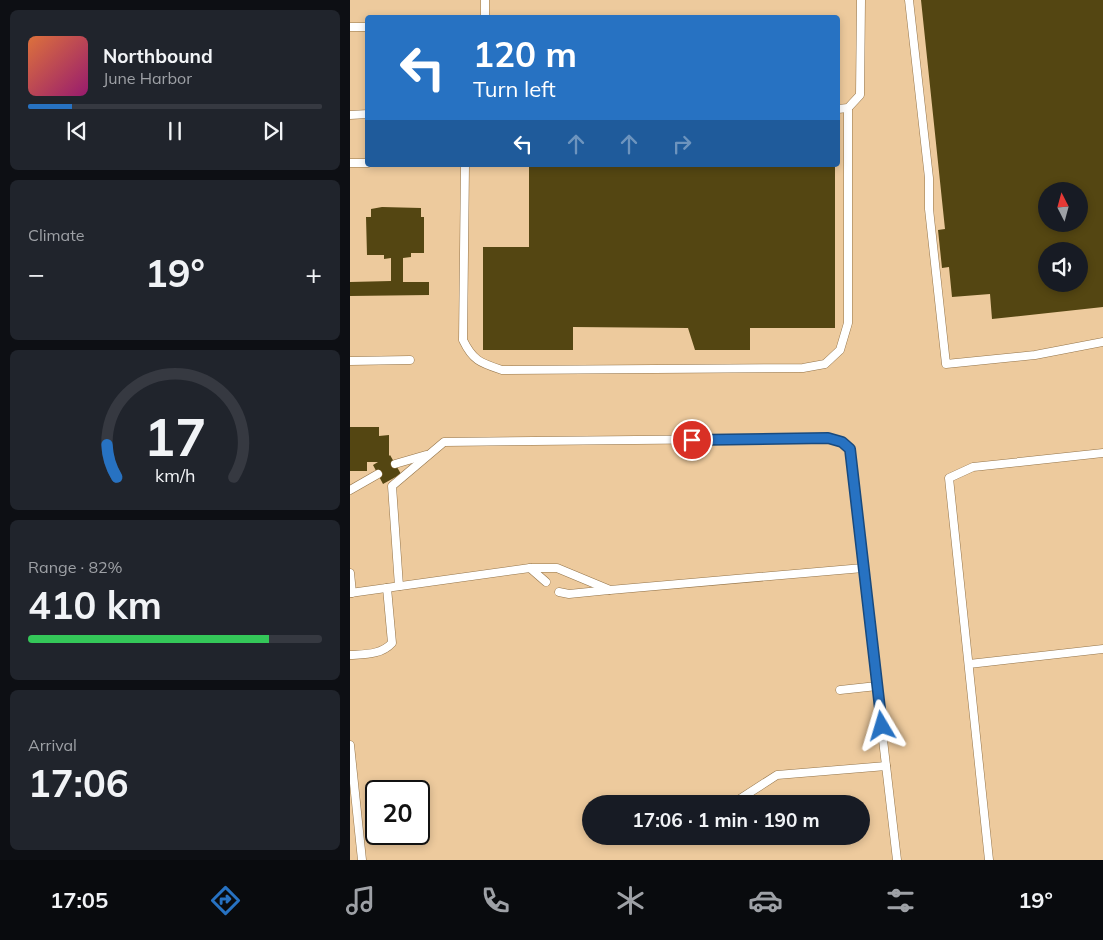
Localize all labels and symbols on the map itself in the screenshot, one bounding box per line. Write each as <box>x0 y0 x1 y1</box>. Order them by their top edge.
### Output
north arrow <box>1038 182 1088 232</box>
pin <box>671 419 713 461</box>
position arrow <box>855 699 907 751</box>
speed limit sign: 20 <box>365 780 430 845</box>

